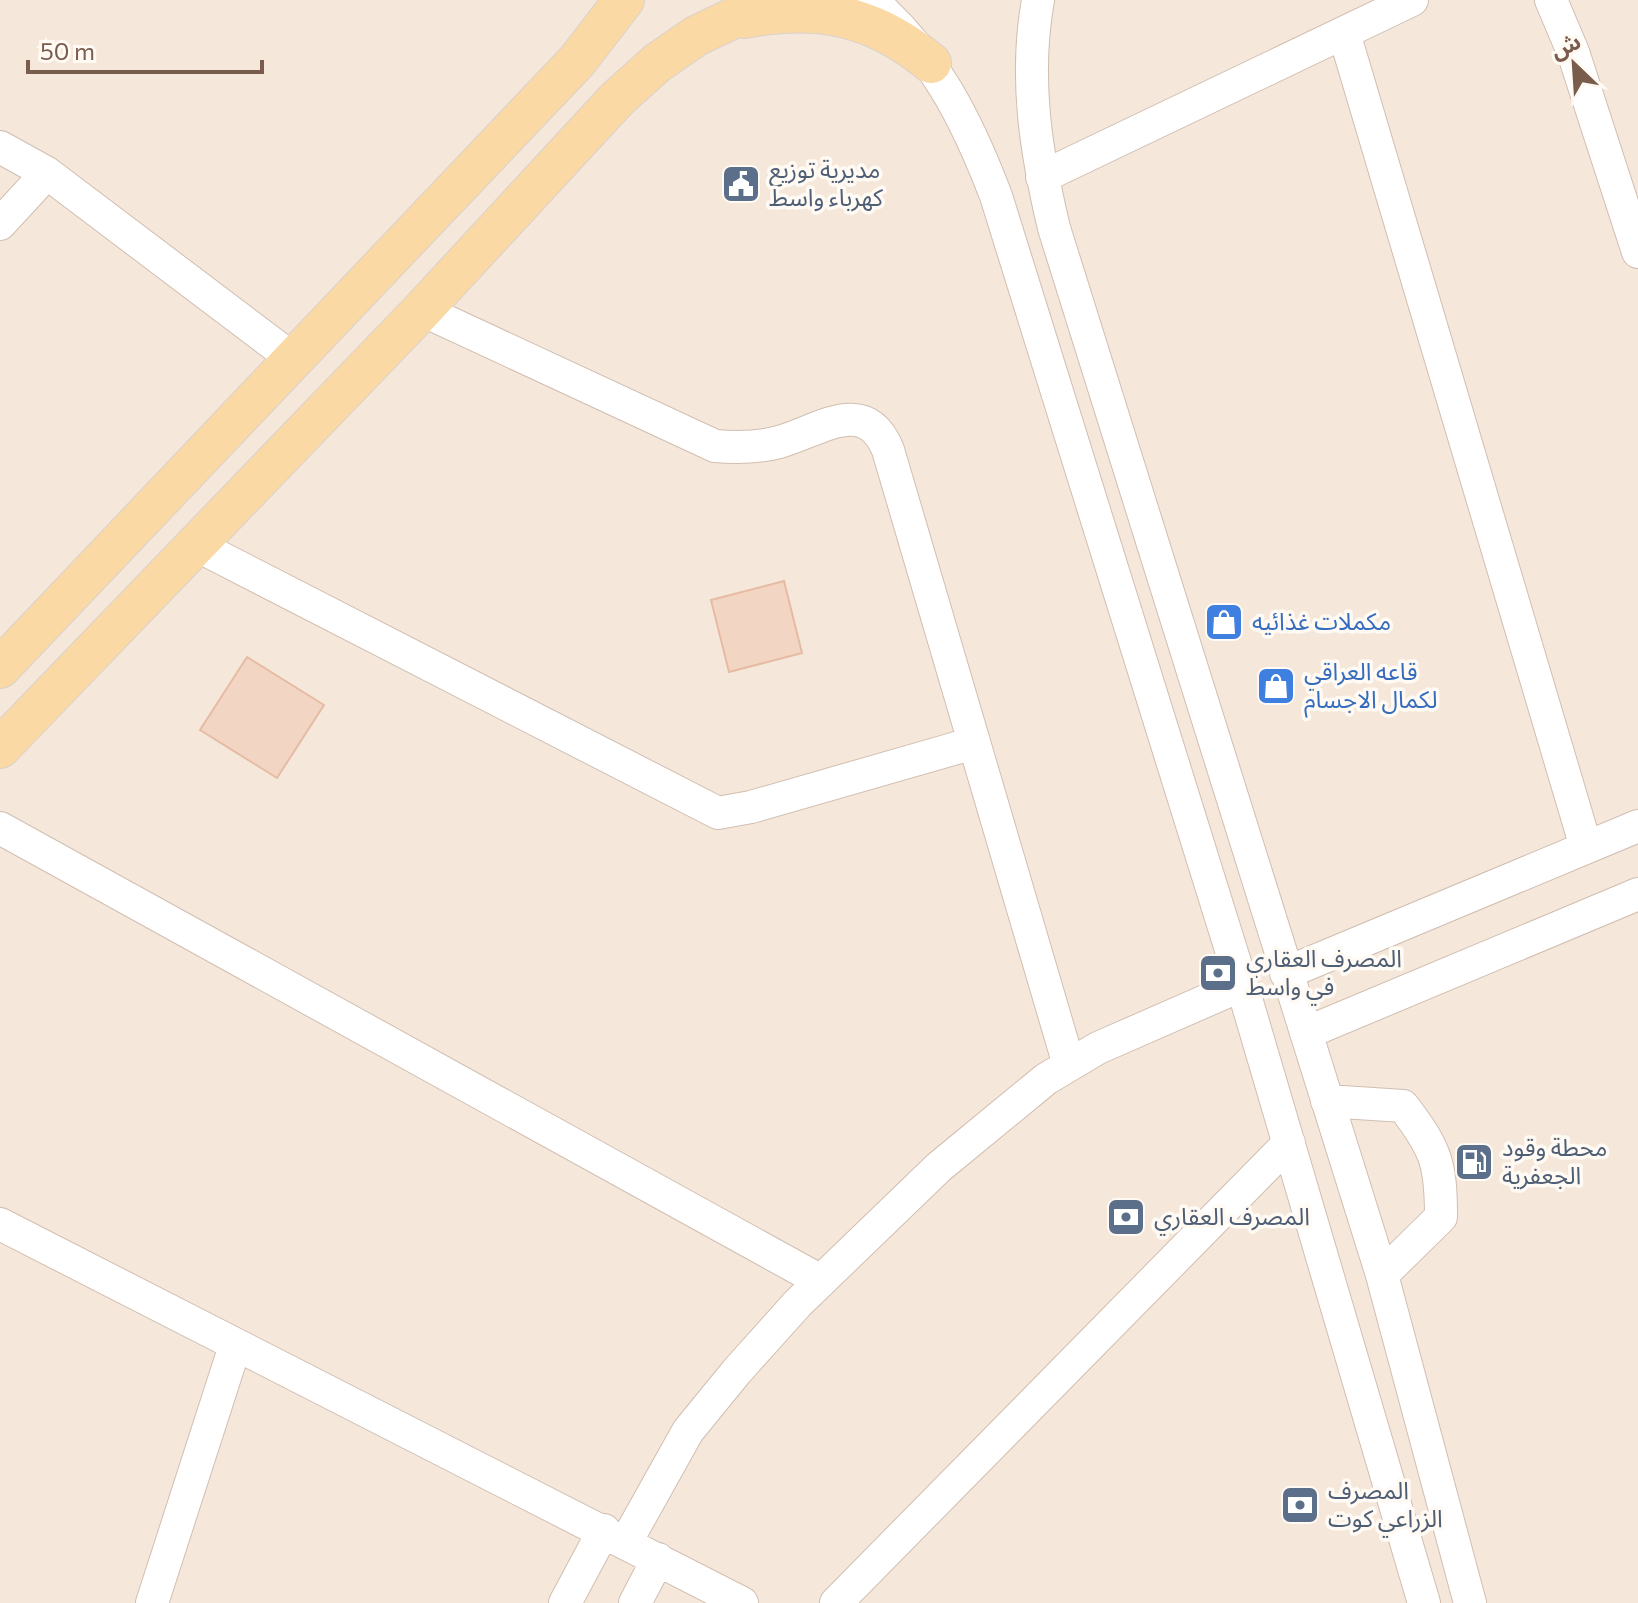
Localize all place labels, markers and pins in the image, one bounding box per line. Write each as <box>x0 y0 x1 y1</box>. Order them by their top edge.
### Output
place label: مديرية توزيع كهرباء واسط <box>769 154 884 212</box>
public building icon: مديرية توزيع كهرباء واسط <box>720 163 762 205</box>
shop icon: مكملات غذائيه <box>1203 601 1245 643</box>
place label: مكملات غذائيه <box>1252 606 1391 635</box>
place label: قاعه العراقي لكمال الاجسام <box>1304 656 1437 718</box>
shop icon: قاعه العراقي لكمال الاجسام <box>1255 665 1297 707</box>
place label: المصرف العقاري في واسط <box>1246 943 1402 1006</box>
bank icon: المصرف العقاري في واسط <box>1197 952 1239 994</box>
place label: محطة وقود الجعفرية <box>1502 1132 1607 1190</box>
fuel station icon: محطة وقود الجعفرية <box>1453 1141 1495 1183</box>
bank icon: المصرف العقاري <box>1105 1196 1147 1238</box>
place label: المصرف العقاري <box>1154 1201 1310 1236</box>
place label: المصرف الزراعي كوت <box>1328 1475 1443 1538</box>
bank icon: المصرف الزراعي كوت <box>1279 1484 1321 1526</box>

